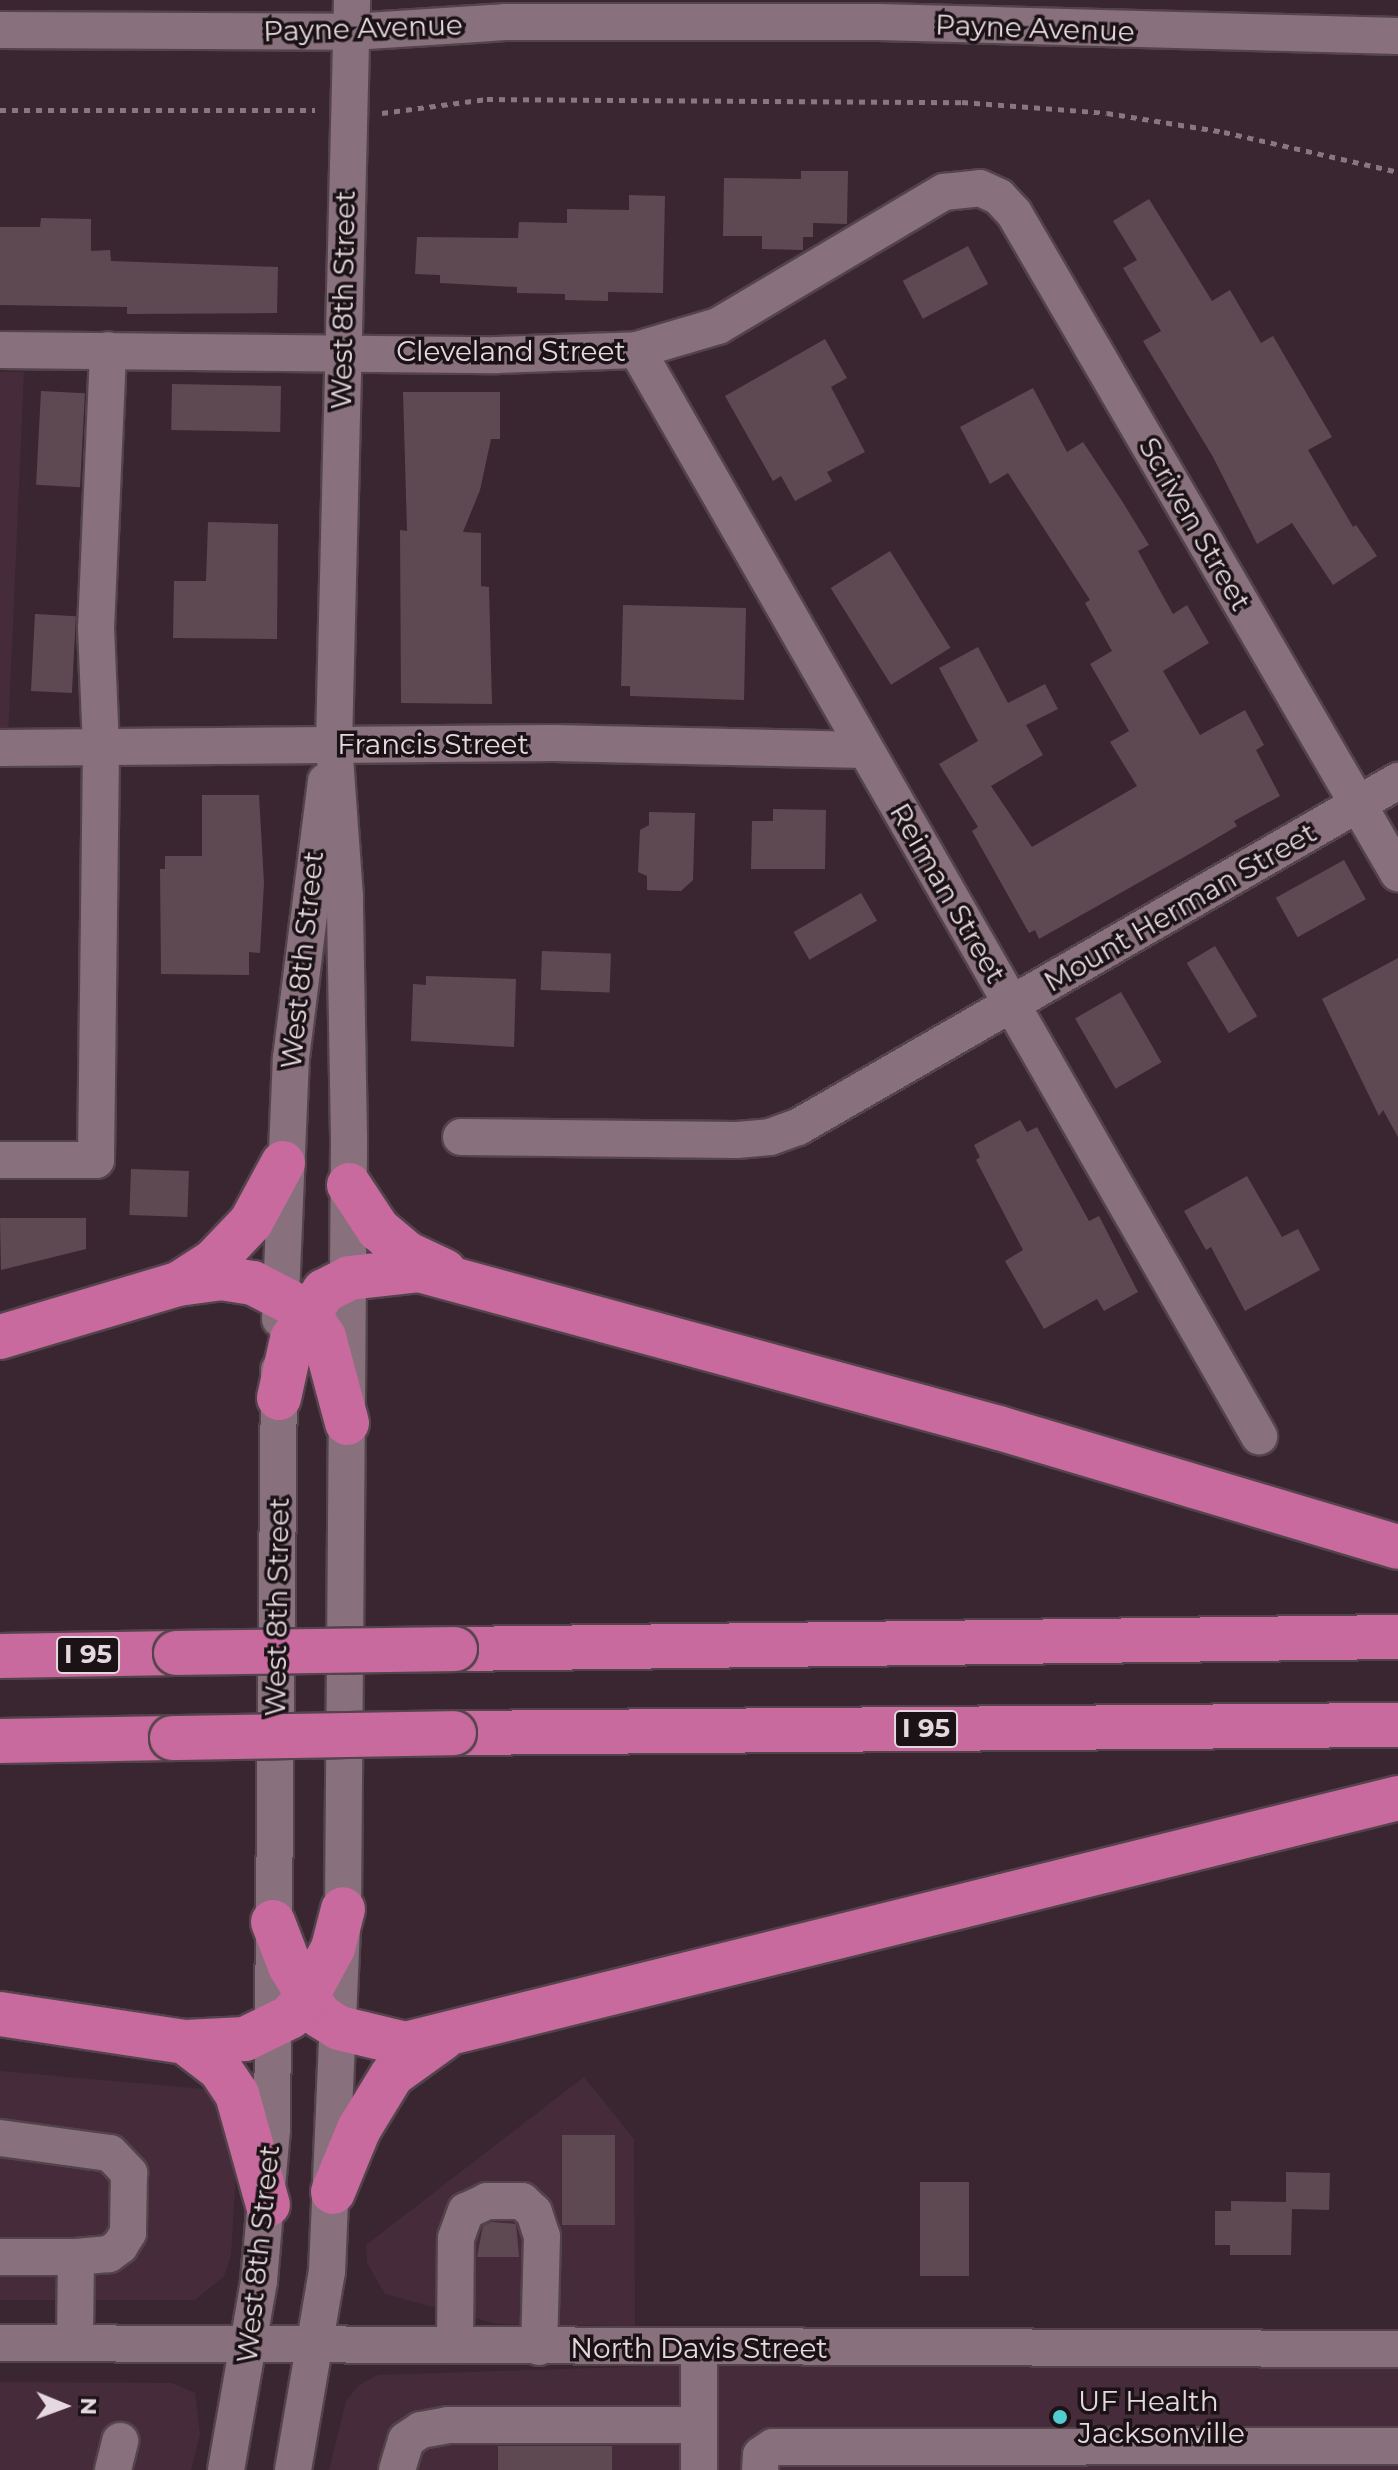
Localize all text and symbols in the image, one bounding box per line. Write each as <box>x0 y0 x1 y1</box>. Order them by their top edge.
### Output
street label: Payne Avenue <box>263 8 463 48</box>
street label: Payne Avenue <box>935 8 1135 48</box>
street label: West 8th Street <box>324 190 362 410</box>
street label: Cleveland Street <box>396 334 626 368</box>
street label: Scriven Street <box>1132 432 1258 616</box>
street label: Francis Street <box>337 727 529 761</box>
street label: Reiman Street <box>883 797 1013 989</box>
street label: Mount Herman Street <box>1038 815 1322 999</box>
street label: West 8th Street <box>274 849 330 1071</box>
street label: West 8th Street <box>258 1497 296 1717</box>
road number: I 95 <box>56 1633 120 1677</box>
road number: I 95 <box>894 1707 958 1751</box>
street label: West 8th Street <box>230 2143 286 2365</box>
street label: North Davis Street <box>570 2331 828 2365</box>
north arrow <box>24 2366 104 2446</box>
place label: UF Health Jacksonville <box>1078 2384 1245 2450</box>
text: N <box>75 2397 102 2416</box>
marker: UF Health Jacksonville <box>1049 2406 1071 2428</box>

